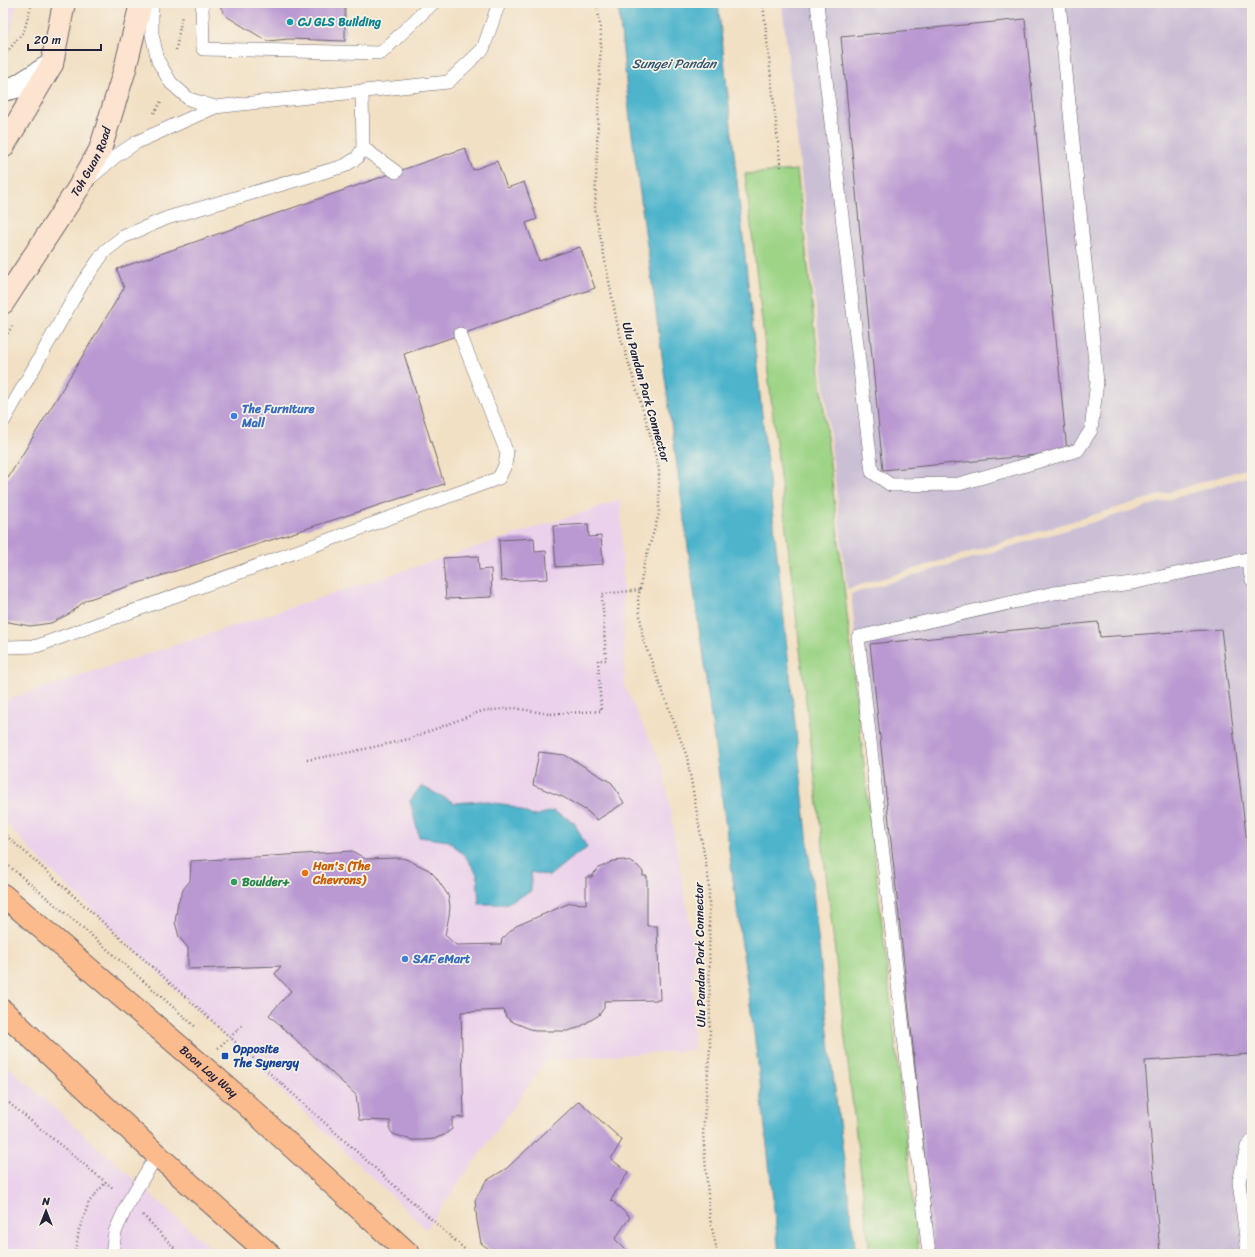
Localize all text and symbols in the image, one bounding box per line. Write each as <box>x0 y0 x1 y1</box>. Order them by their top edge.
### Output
place label: CJ GLS Building <box>297 11 382 33</box>
marker: CJ GLS Building <box>285 17 295 27</box>
scale bar <box>28 26 101 52</box>
text: 20 m <box>34 29 61 51</box>
water label: Sungei Pandan <box>632 52 718 75</box>
street label: Toh Guan Road <box>64 123 118 201</box>
street label: Ulu Pandan Park Connector <box>615 319 677 466</box>
place label: The Furniture Mall <box>241 398 316 434</box>
marker: The Furniture Mall <box>229 411 239 421</box>
place label: Han's (The Chevrons) <box>312 855 371 891</box>
marker: Han's (The Chevrons) <box>300 868 310 878</box>
place label: Boulder+ <box>242 871 291 893</box>
marker: Boulder+ <box>229 877 239 887</box>
street label: Ulu Pandan Park Connector <box>688 881 712 1028</box>
place label: SAF eMart <box>412 948 471 970</box>
marker: SAF eMart <box>400 954 410 964</box>
place label: Opposite The Synergy <box>232 1038 300 1074</box>
street label: Boon Lay Way <box>174 1040 244 1104</box>
marker: Opposite The Synergy <box>220 1051 230 1061</box>
north arrow <box>26 1191 66 1231</box>
text: N <box>41 1192 50 1211</box>

